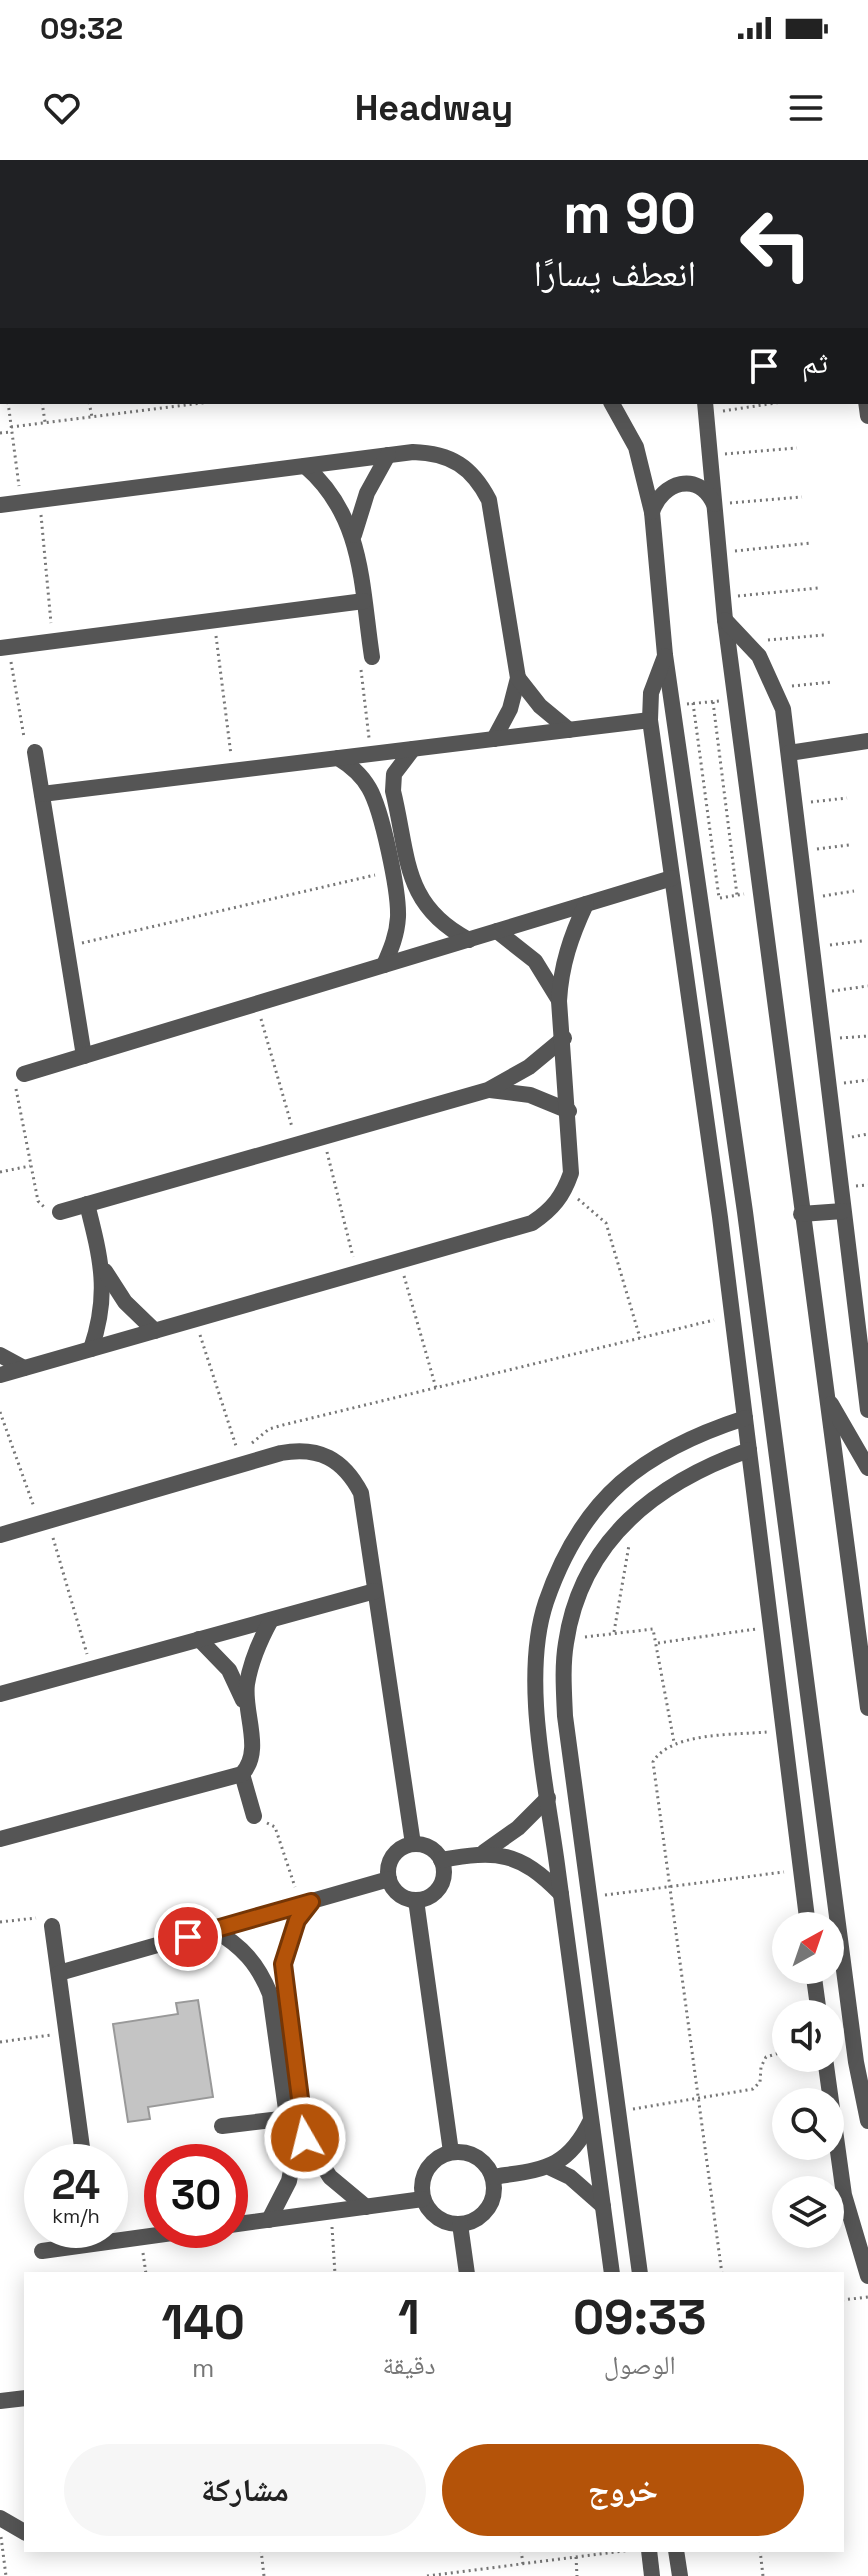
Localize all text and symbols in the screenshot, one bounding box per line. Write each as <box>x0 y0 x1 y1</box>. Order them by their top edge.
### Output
text: 09:32 <box>40 9 123 48</box>
text: Headway <box>355 85 513 131</box>
icon: heart <box>40 86 84 130</box>
icon: menu <box>784 86 828 130</box>
text: 90 m <box>563 178 696 249</box>
icon: left <box>724 192 828 296</box>
text: انعطف يسارًا <box>534 251 696 297</box>
text: ثم <box>802 343 828 382</box>
icon: arrive <box>742 344 786 388</box>
pin <box>154 1903 222 1971</box>
north arrow <box>772 1912 844 1984</box>
map controls <box>772 1912 844 2248</box>
icon: arrive <box>166 1915 210 1959</box>
button: sound <box>772 2000 844 2072</box>
button: search <box>772 2088 844 2160</box>
position arrow <box>263 2096 347 2180</box>
speed limit sign: 30 <box>144 2144 248 2248</box>
text: 24 <box>52 2160 100 2211</box>
button: layers <box>772 2176 844 2248</box>
text: km/h <box>52 2203 100 2229</box>
text: 1 <box>398 2287 420 2348</box>
text: 09:33 <box>573 2287 706 2348</box>
text: 140 <box>162 2292 245 2353</box>
text: دقيقة <box>383 2348 435 2382</box>
text: الوصول <box>604 2348 676 2382</box>
text: m <box>192 2351 214 2385</box>
button: مشاركة <box>64 2444 426 2536</box>
button: خروج <box>442 2444 804 2536</box>

